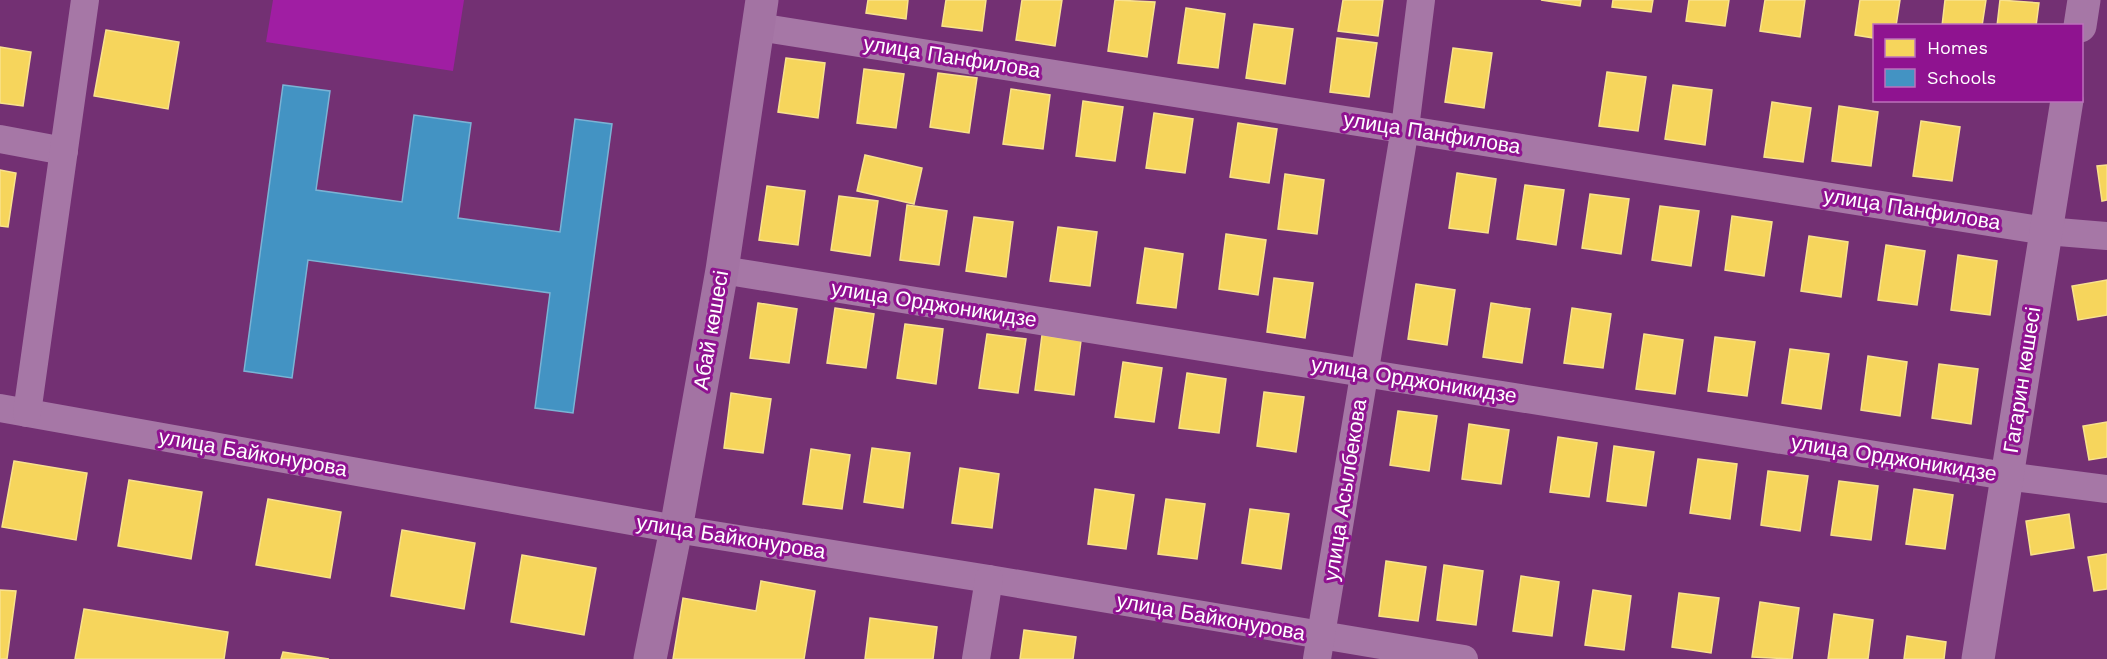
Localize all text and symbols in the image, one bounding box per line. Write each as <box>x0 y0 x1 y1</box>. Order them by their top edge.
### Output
legend <box>1873 24 2083 102</box>
street label: улица Панфилова <box>862 30 1043 83</box>
text: Homes <box>1927 37 1988 58</box>
text: Schools <box>1927 67 1996 88</box>
street label: улица Панфилова <box>1342 106 1523 159</box>
street label: улица Панфилова <box>1822 182 2003 235</box>
street label: Абай көшесі <box>688 268 733 392</box>
street label: улица Орджоникидзе <box>829 275 1039 332</box>
street label: Гагарин көшесі <box>1998 305 2045 455</box>
street label: улица Орджоникидзе <box>1309 351 1519 408</box>
street label: улица Асылбекова <box>1318 397 1371 583</box>
street label: улица Байконурова <box>157 424 350 481</box>
street label: улица Орджоникидзе <box>1789 429 1999 486</box>
street label: улица Байконурова <box>635 509 828 564</box>
street label: улица Байконурова <box>1115 588 1308 645</box>

